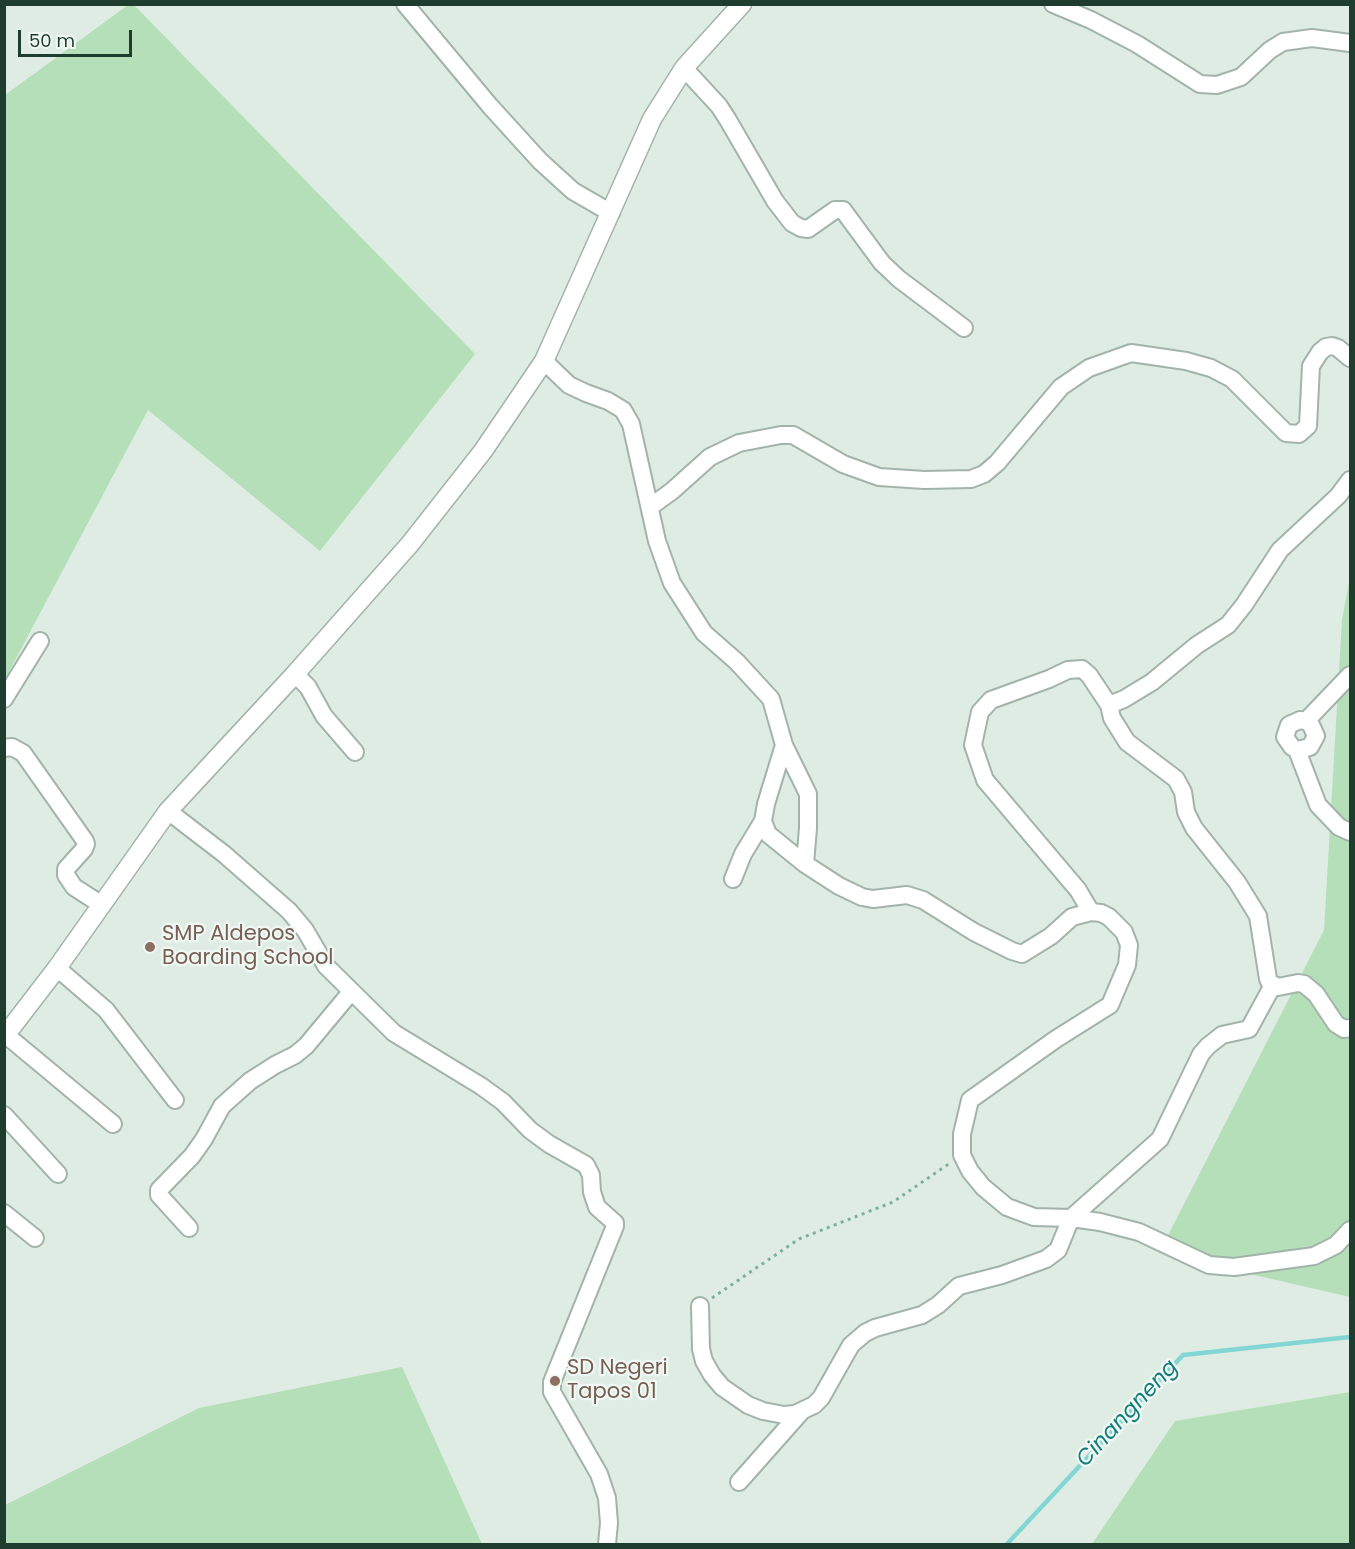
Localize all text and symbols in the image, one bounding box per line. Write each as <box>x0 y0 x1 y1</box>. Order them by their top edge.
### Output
scale bar <box>21 18 135 56</box>
text: 50 m <box>29 28 75 53</box>
place label: SMP Aldepos Boarding School <box>162 922 334 972</box>
marker: SMP Aldepos Boarding School <box>143 940 157 954</box>
water label: Cinangneng <box>1072 1355 1184 1473</box>
place label: SD Negeri Tapos 01 <box>567 1356 668 1406</box>
marker: SD Negeri Tapos 01 <box>548 1374 562 1388</box>

